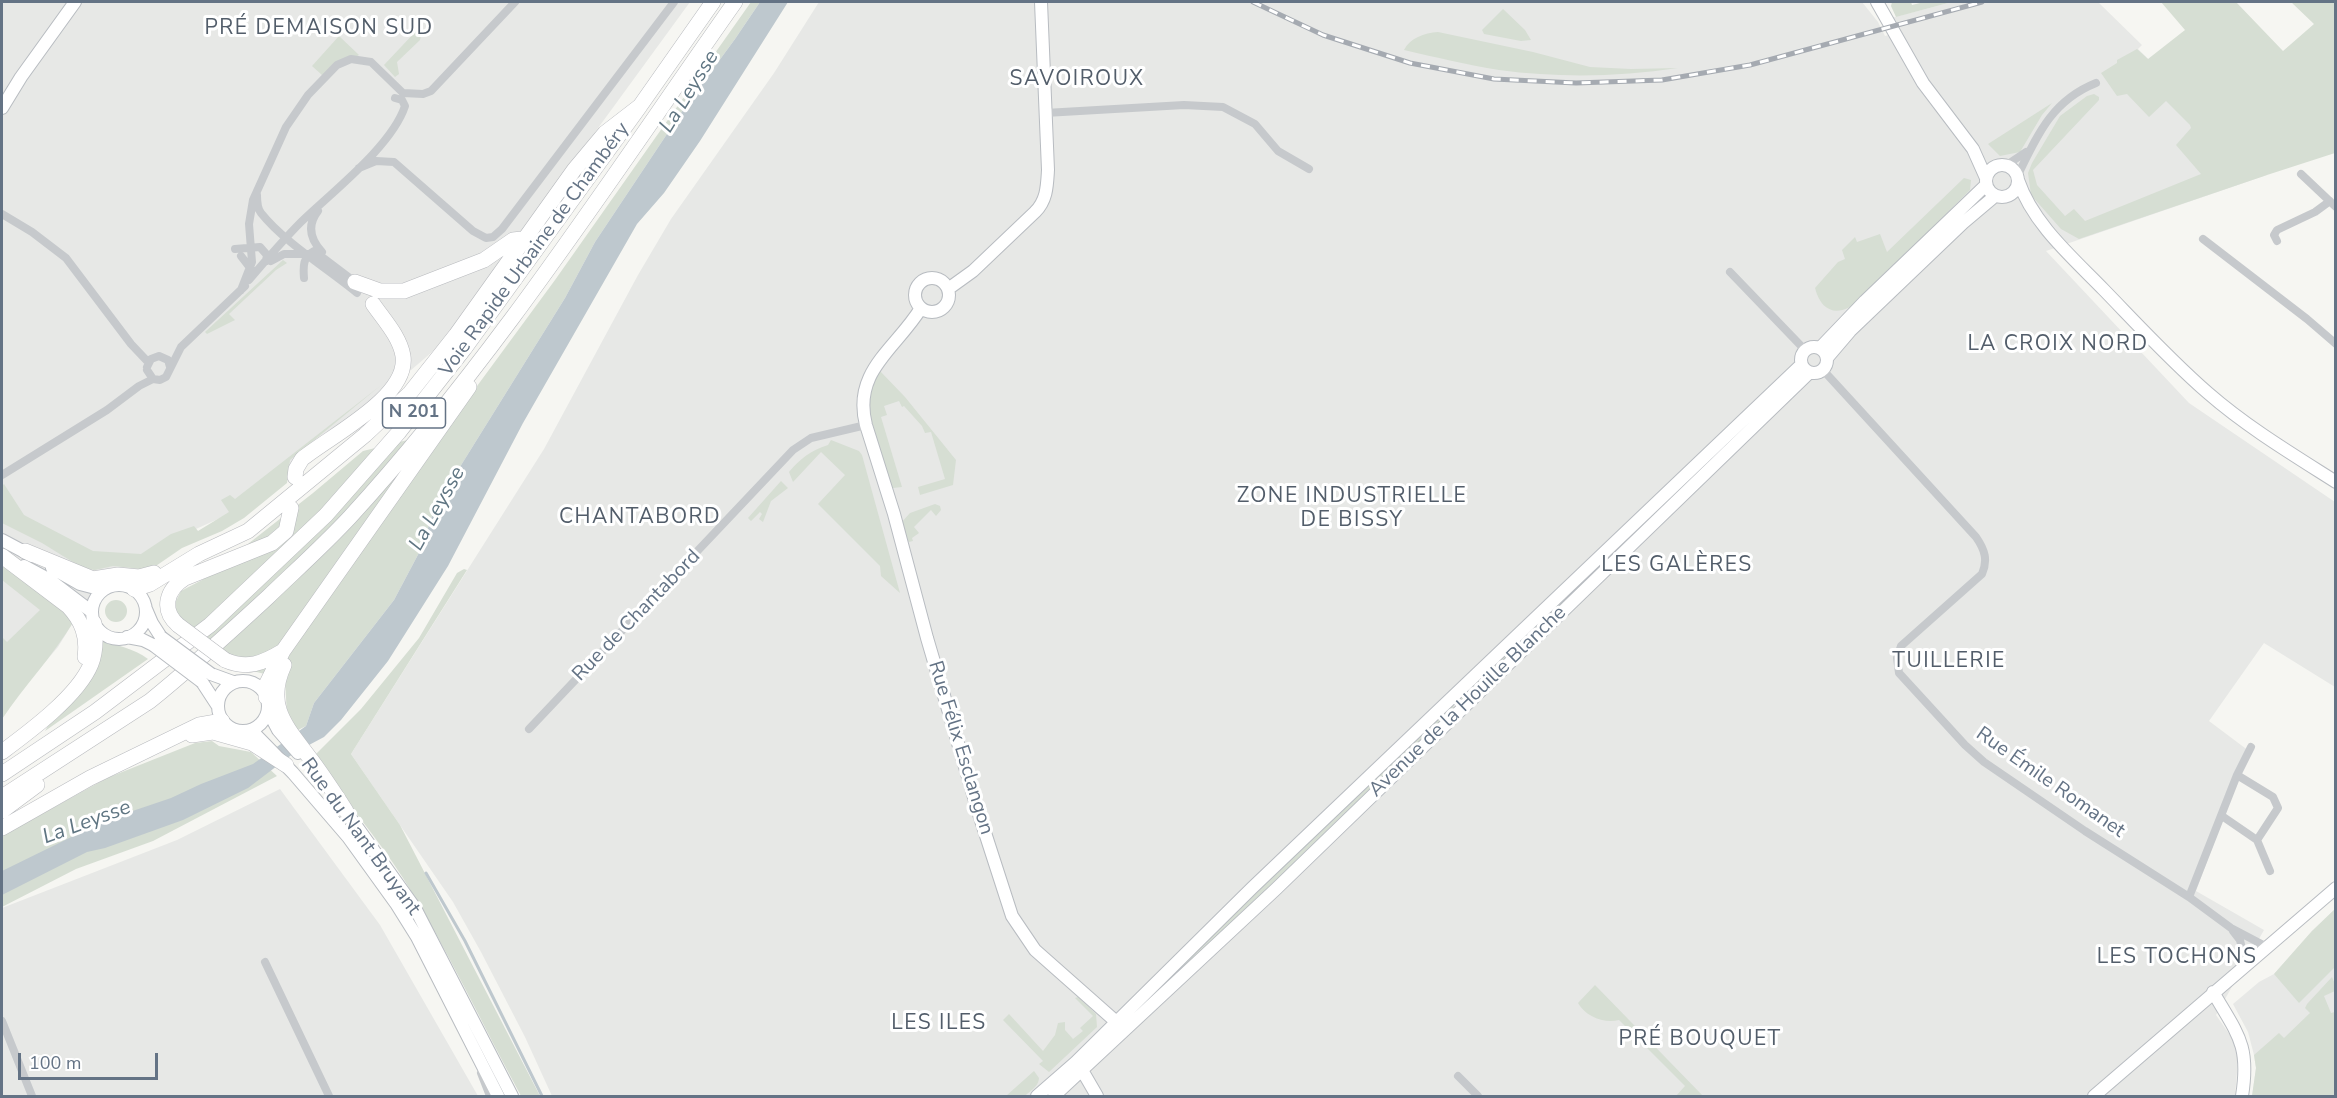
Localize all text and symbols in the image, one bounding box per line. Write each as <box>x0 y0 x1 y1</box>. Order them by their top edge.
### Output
district label: PRÉ DEMAISON SUD <box>204 16 434 42</box>
water label: La Leysse <box>655 46 725 138</box>
district label: SAVOIROUX <box>1010 67 1144 93</box>
street label: Voie Rapide Urbaine de Chambéry <box>435 118 635 382</box>
district label: LA CROIX NORD <box>1967 332 2149 358</box>
road number: N 201 <box>382 398 446 428</box>
water label: La Leysse <box>405 463 471 555</box>
district label: ZONE INDUSTRIELLE DE BISSY <box>1237 484 1467 534</box>
district label: CHANTABORD <box>559 505 721 531</box>
street label: Rue de Chantabord <box>568 545 706 687</box>
district label: LES GALÈRES <box>1601 553 1753 579</box>
street label: Avenue de la Houille Blanche <box>1364 601 1572 803</box>
district label: TUILLERIE <box>1892 649 2006 675</box>
street label: Rue Félix Esclangon <box>922 658 998 838</box>
street label: Rue Émile Romanet <box>1971 723 2129 843</box>
street label: Rue du Nant Bruyant <box>295 754 425 920</box>
water label: La Leysse <box>39 795 135 851</box>
district label: LES TOCHONS <box>2097 945 2257 971</box>
district label: LES ILES <box>891 1011 987 1037</box>
district label: PRÉ BOUQUET <box>1618 1027 1782 1053</box>
scale bar <box>21 1041 160 1079</box>
text: 100 m <box>29 1051 81 1075</box>

